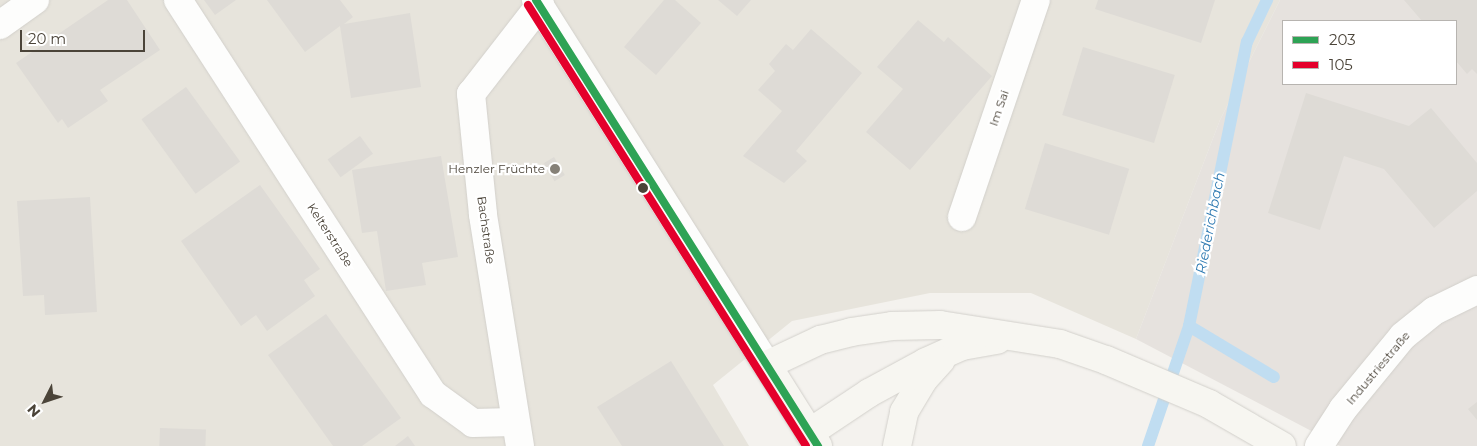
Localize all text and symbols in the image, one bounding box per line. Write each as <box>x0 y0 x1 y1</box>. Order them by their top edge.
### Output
scale bar <box>22 20 148 52</box>
legend <box>1282 20 1457 85</box>
text: 20 m <box>28 29 66 48</box>
text: 203 <box>1329 30 1356 49</box>
text: 105 <box>1329 55 1353 74</box>
street label: Im Sai <box>986 88 1012 128</box>
place label: Henzler Früchte <box>448 162 545 176</box>
marker: Henzler Früchte <box>549 163 561 175</box>
water label: Riederichbach <box>1192 171 1228 275</box>
unlabelled marker <box>638 183 648 193</box>
street label: Bachstraße <box>474 195 498 265</box>
street label: Kelterstraße <box>304 201 356 269</box>
street label: Industriestraße <box>1343 328 1413 408</box>
north arrow <box>20 376 70 426</box>
text: N <box>23 401 44 421</box>

